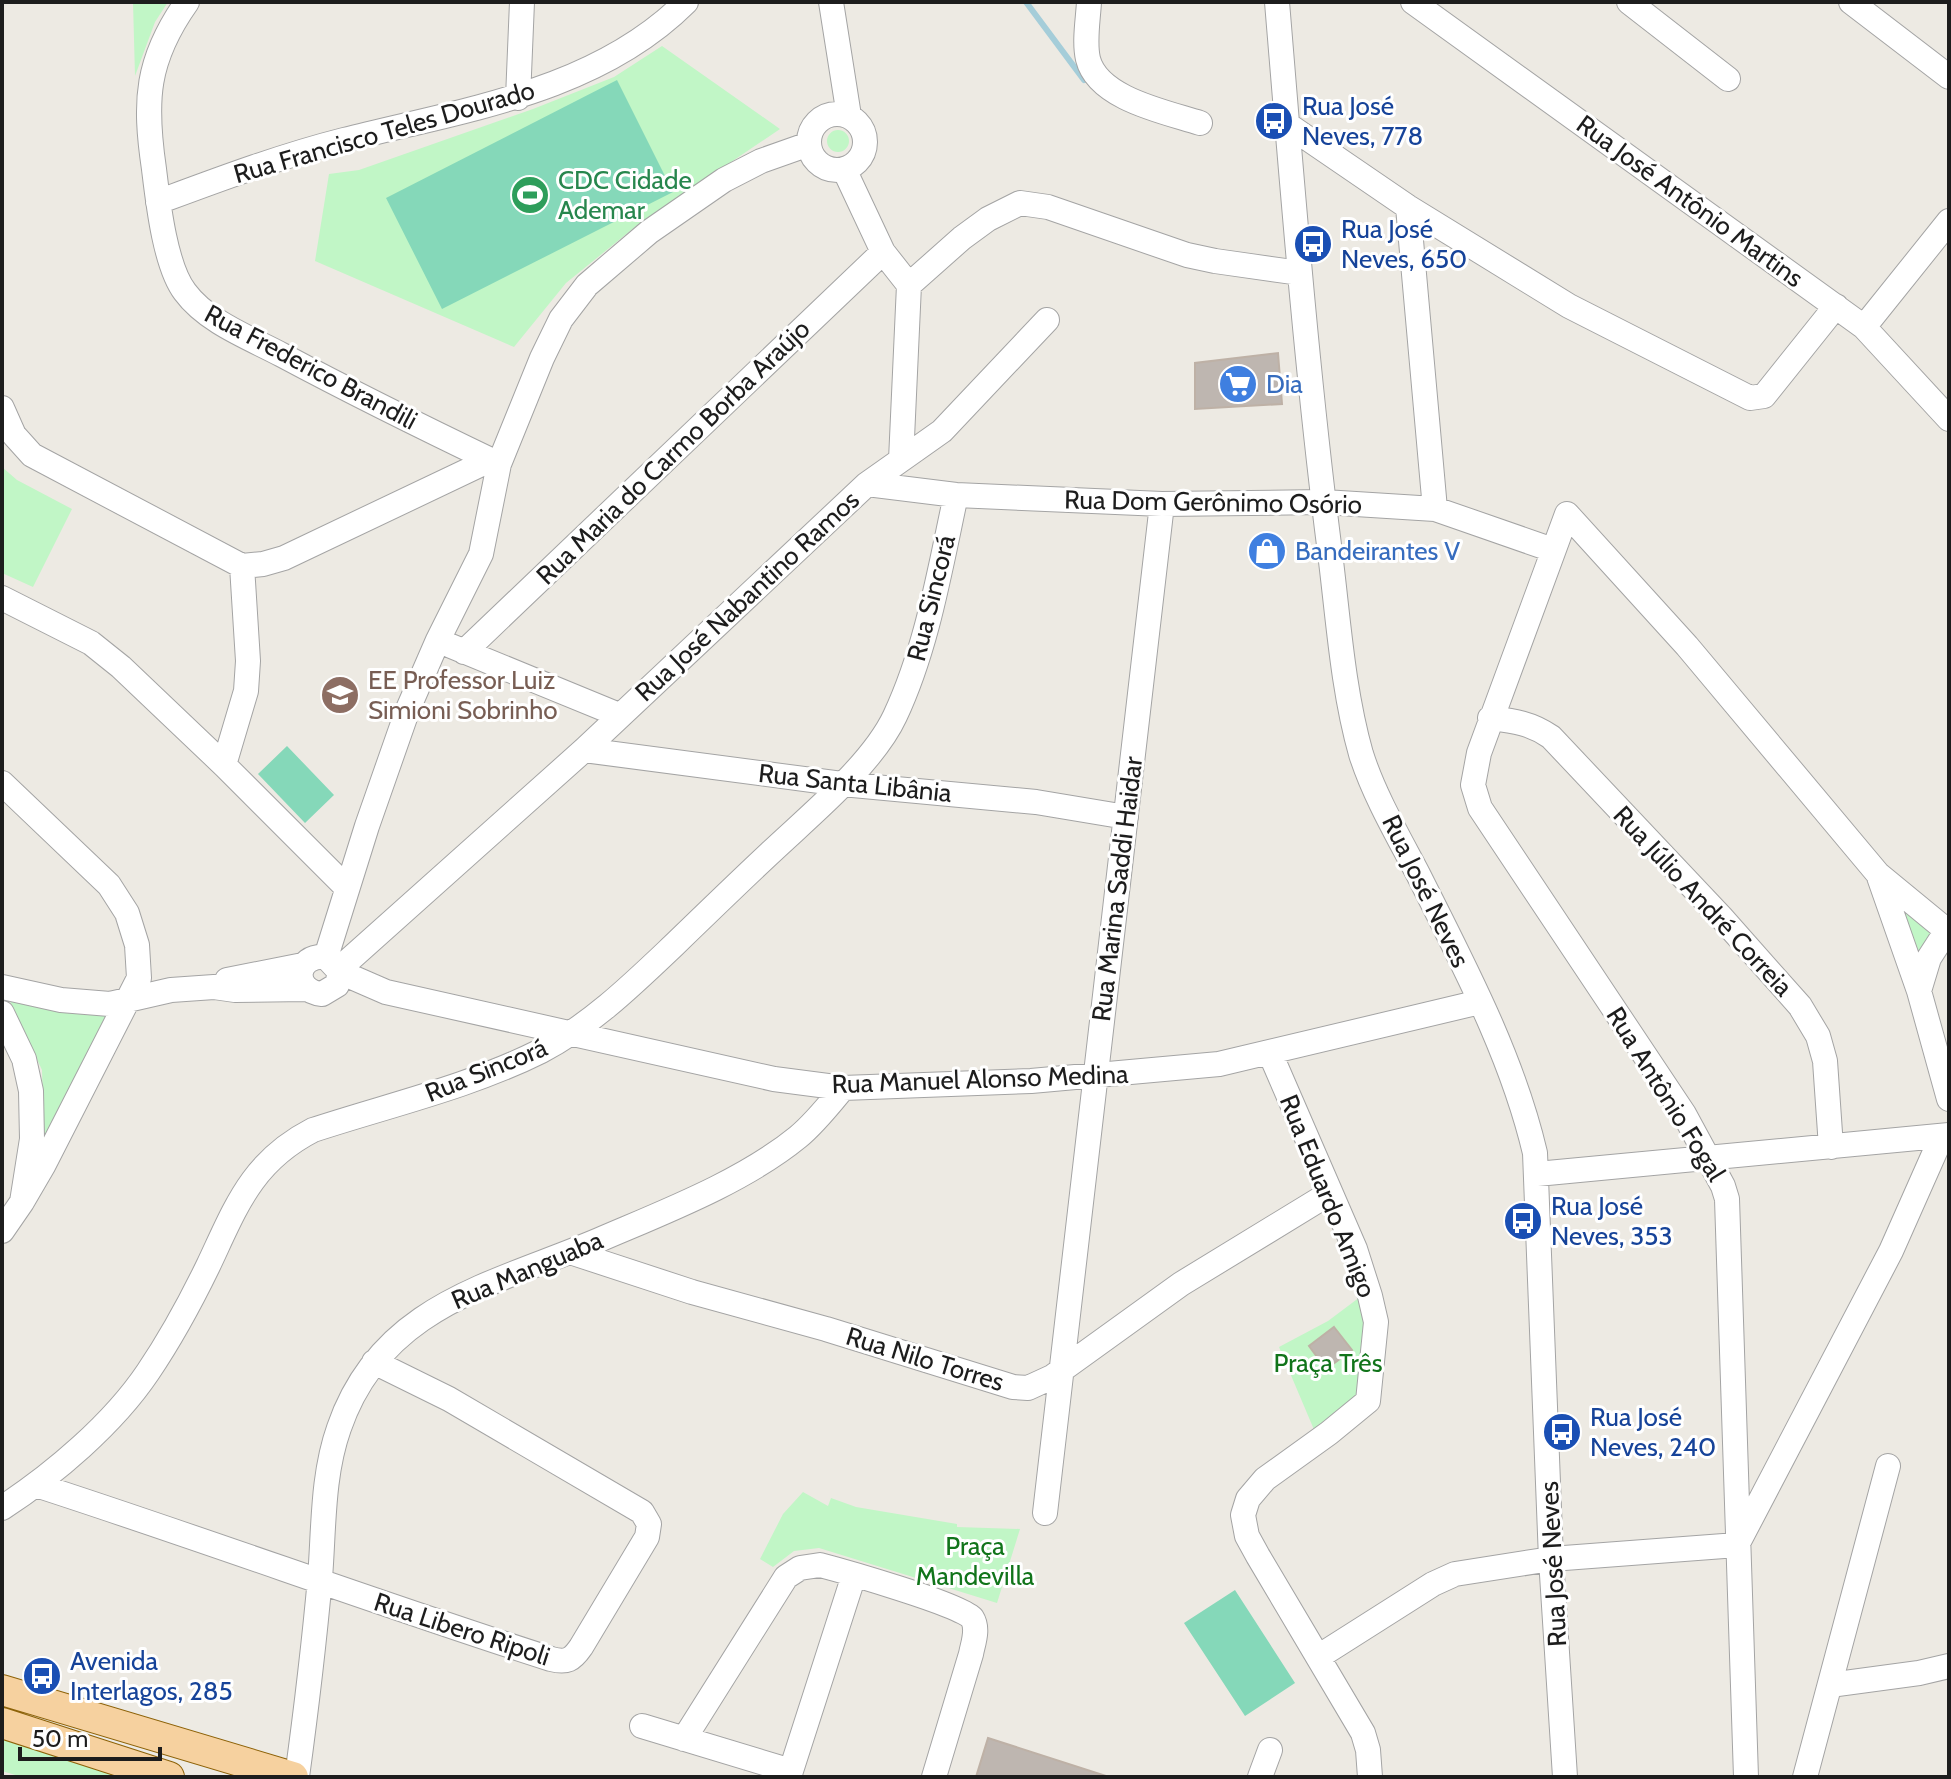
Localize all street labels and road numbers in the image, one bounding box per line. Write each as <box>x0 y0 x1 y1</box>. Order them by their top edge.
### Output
street label: Rua Francisco Teles Dourado <box>230 74 538 190</box>
street label: Rua José Antônio Martins <box>1570 108 1810 294</box>
street label: Rua Frederico Brandili <box>199 297 423 437</box>
street label: Rua Maria do Carmo Borba Araújo <box>530 313 816 591</box>
street label: Rua Dom Gerônimo Osório <box>1064 483 1362 521</box>
street label: Rua José Nabantino Ramos <box>628 484 866 708</box>
street label: Rua Sincorá <box>900 531 962 664</box>
street label: Rua Marina Saddi Haidar <box>1085 754 1149 1023</box>
street label: Rua Santa Libânia <box>757 757 954 809</box>
street label: Rua Júlio André Correia <box>1607 799 1800 1003</box>
street label: Rua José Neves <box>1375 810 1477 973</box>
street label: Rua Antônio Fogal <box>1600 1001 1732 1187</box>
street label: Rua Sincorá <box>420 1031 552 1109</box>
street label: Rua Manuel Alonso Medina <box>831 1058 1129 1100</box>
street label: Rua Eduardo Amigo <box>1273 1090 1383 1302</box>
street label: Rua Manguaba <box>447 1224 608 1316</box>
street label: Rua Nilo Torres <box>842 1320 1008 1398</box>
street label: Rua José Neves <box>1533 1480 1573 1648</box>
street label: Rua Libero Ripoli <box>370 1585 554 1673</box>

